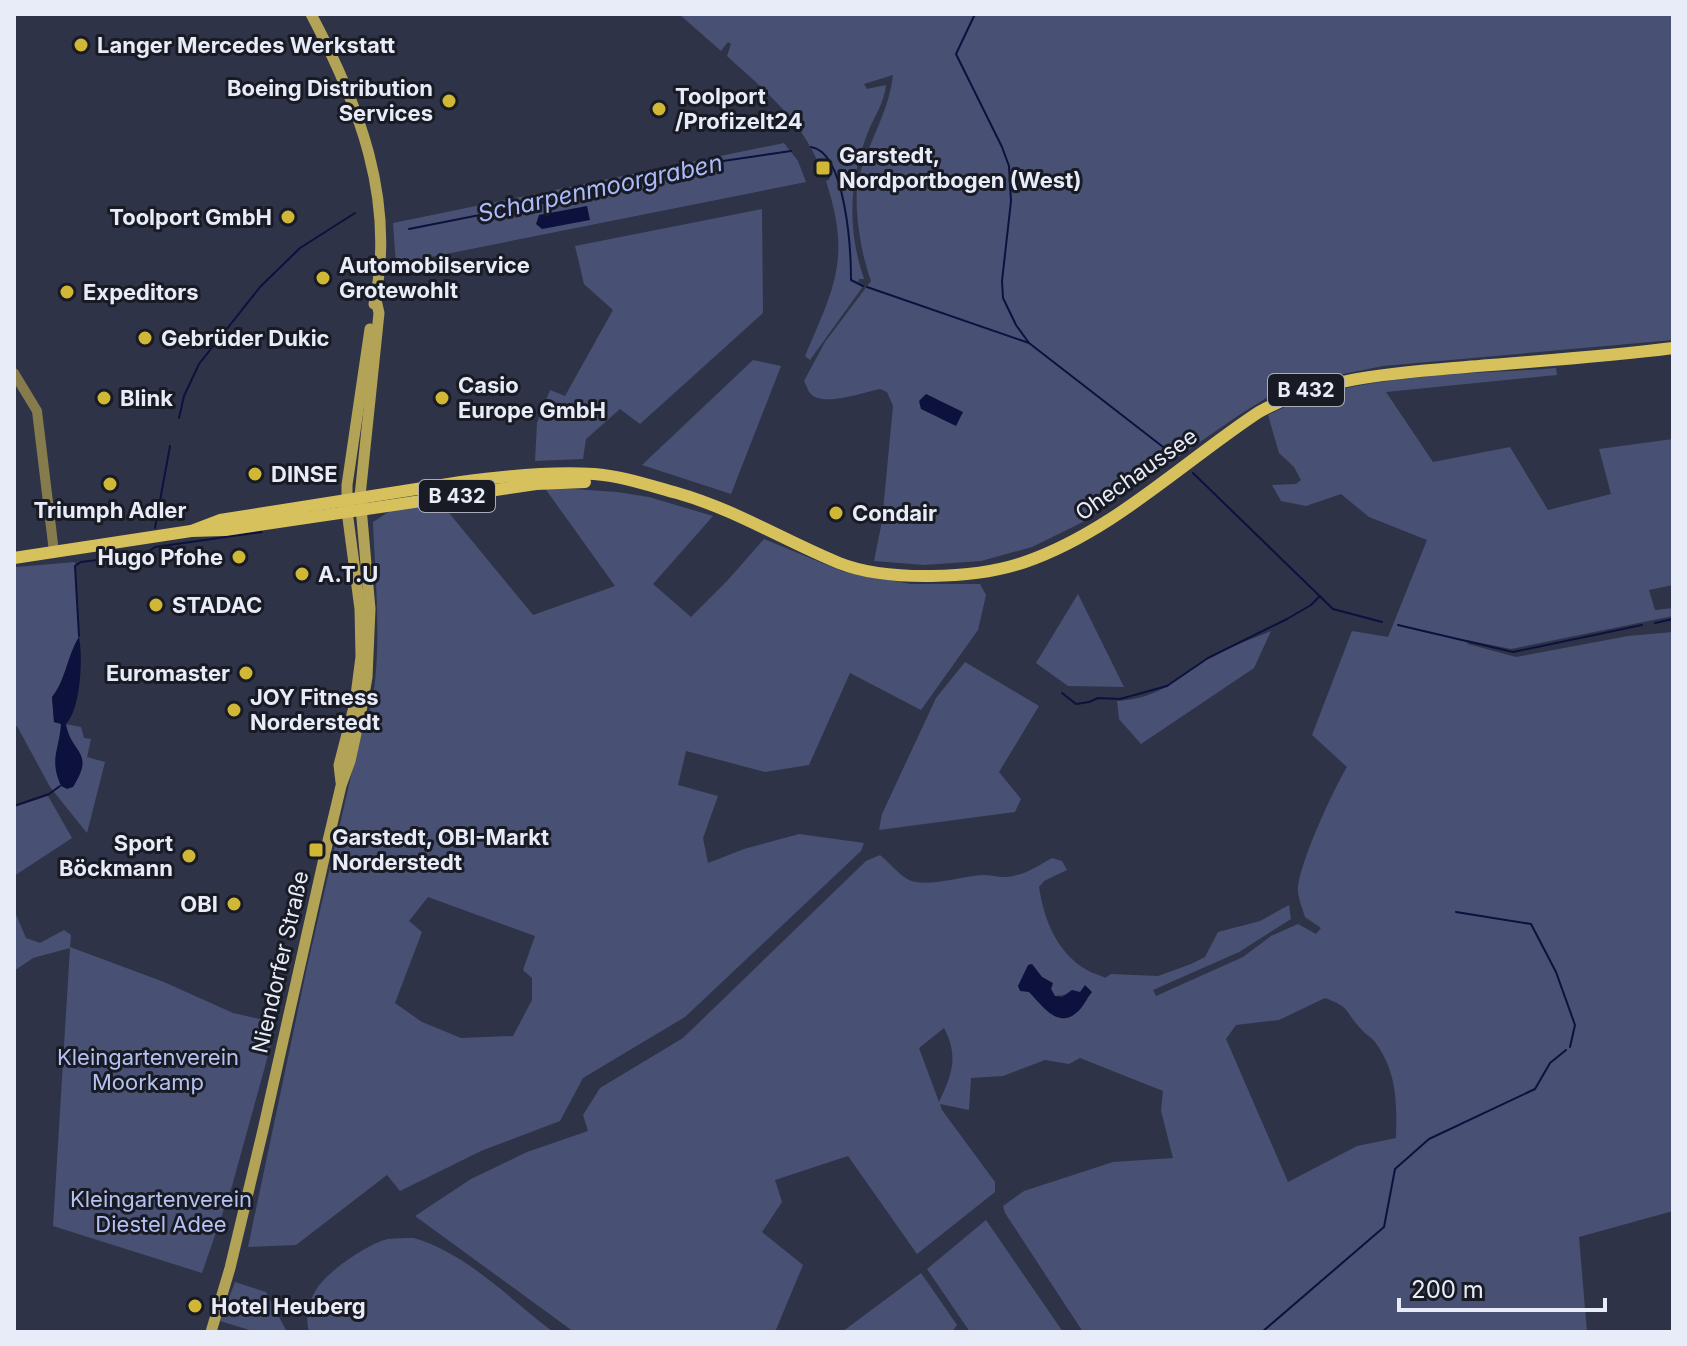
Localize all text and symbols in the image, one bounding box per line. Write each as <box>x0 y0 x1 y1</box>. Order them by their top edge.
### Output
place label: Langer Mercedes Werkstatt <box>97 32 395 58</box>
marker: Langer Mercedes Werkstatt <box>72 36 90 54</box>
place label: Boeing Distribution Services <box>227 75 433 126</box>
place label: Toolport /Profizelt24 <box>675 83 803 134</box>
marker: Boeing Distribution Services <box>440 92 458 110</box>
marker: Toolport /Profizelt24 <box>650 100 668 118</box>
place label: Garstedt, Nordportbogen (West) <box>839 142 1081 193</box>
water label: Scharpenmoorgraben <box>475 148 725 228</box>
marker: Garstedt, Nordportbogen (West) <box>814 159 832 177</box>
place label: Toolport GmbH <box>109 204 272 230</box>
marker: Toolport GmbH <box>279 208 297 226</box>
place label: Automobilservice Grotewohlt <box>339 252 530 303</box>
marker: Automobilservice Grotewohlt <box>314 269 332 287</box>
place label: Expeditors <box>83 279 199 305</box>
marker: Expeditors <box>58 283 76 301</box>
place label: Gebrüder Dukic <box>161 325 330 351</box>
marker: Gebrüder Dukic <box>136 329 154 347</box>
place label: Casio Europe GmbH <box>458 372 606 423</box>
road number: B 432 <box>1268 374 1344 406</box>
place label: Blink <box>120 385 173 411</box>
marker: Blink <box>95 389 113 407</box>
marker: Casio Europe GmbH <box>433 389 451 407</box>
street label: Ohechaussee <box>1070 422 1202 526</box>
place label: DINSE <box>271 461 338 487</box>
marker: DINSE <box>246 465 264 483</box>
marker: Triumph Adler <box>101 475 119 493</box>
road number: B 432 <box>419 480 495 512</box>
place label: Triumph Adler <box>34 497 186 523</box>
place label: Condair <box>852 500 937 526</box>
marker: Condair <box>827 504 845 522</box>
place label: Hugo Pfohe <box>97 544 223 570</box>
marker: Hugo Pfohe <box>230 548 248 566</box>
place label: A.T.U <box>318 561 378 587</box>
marker: A.T.U <box>293 565 311 583</box>
place label: STADAC <box>172 592 262 618</box>
marker: STADAC <box>147 596 165 614</box>
place label: Euromaster <box>106 660 230 686</box>
marker: Euromaster <box>237 664 255 682</box>
place label: JOY Fitness Norderstedt <box>250 684 380 735</box>
marker: JOY Fitness Norderstedt <box>225 701 243 719</box>
place label: Garstedt, OBI-Markt Norderstedt <box>332 824 549 875</box>
place label: Sport Böckmann <box>59 830 173 881</box>
marker: Garstedt, OBI-Markt Norderstedt <box>307 841 325 859</box>
marker: Sport Böckmann <box>180 847 198 865</box>
street label: Niendorfer Straße <box>246 868 314 1056</box>
place label: OBI <box>180 891 218 917</box>
marker: OBI <box>225 895 243 913</box>
park label: Kleingartenverein Moorkamp <box>57 1044 239 1095</box>
park label: Kleingartenverein Diestel Adee <box>70 1186 252 1237</box>
scale bar <box>1399 1262 1605 1312</box>
text: 200 m <box>1411 1275 1484 1304</box>
place label: Hotel Heuberg <box>211 1293 366 1319</box>
marker: Hotel Heuberg <box>186 1297 204 1315</box>

